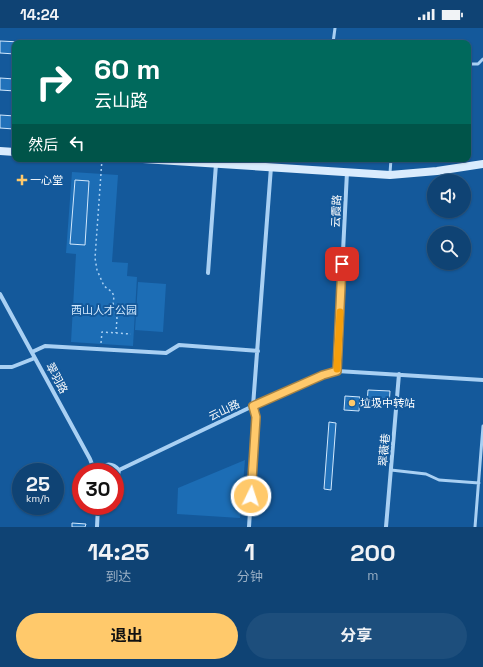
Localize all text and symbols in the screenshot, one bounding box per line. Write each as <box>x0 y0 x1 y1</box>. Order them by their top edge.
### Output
text: 14:24 <box>20 5 59 24</box>
text: 60 m <box>94 51 160 87</box>
icon: right <box>28 56 80 108</box>
text: 云山路 <box>94 89 148 112</box>
icon: left <box>66 132 88 154</box>
text: 然后 <box>28 135 58 154</box>
place label: 一心堂 <box>30 173 63 187</box>
map controls <box>427 174 471 270</box>
button: sound <box>427 174 471 218</box>
marker: 一心堂 <box>17 175 27 185</box>
street label: 云霞路 <box>328 194 344 228</box>
button: search <box>427 226 471 270</box>
pin <box>325 247 359 281</box>
icon: arrive <box>331 253 353 275</box>
park label: 西山人才公园 <box>71 303 137 317</box>
street label: 翠羽路 <box>43 360 71 396</box>
street label: 云山路 <box>206 396 242 424</box>
place label: 垃圾中转站 <box>360 396 415 410</box>
marker: 垃圾中转站 <box>347 398 357 408</box>
street label: 翠薇巷 <box>376 433 392 467</box>
speed limit sign: 30 <box>72 463 124 515</box>
text: 25 <box>26 471 50 497</box>
position arrow <box>230 475 272 517</box>
text: km/h <box>26 492 50 505</box>
text: 14:25 <box>87 536 149 567</box>
text: 1 <box>244 536 255 567</box>
text: 200 <box>350 537 396 568</box>
text: m <box>367 567 378 584</box>
text: 到达 <box>105 568 131 585</box>
text: 分钟 <box>237 568 263 585</box>
button: 退出 <box>16 613 238 659</box>
button: 分享 <box>246 613 467 659</box>

